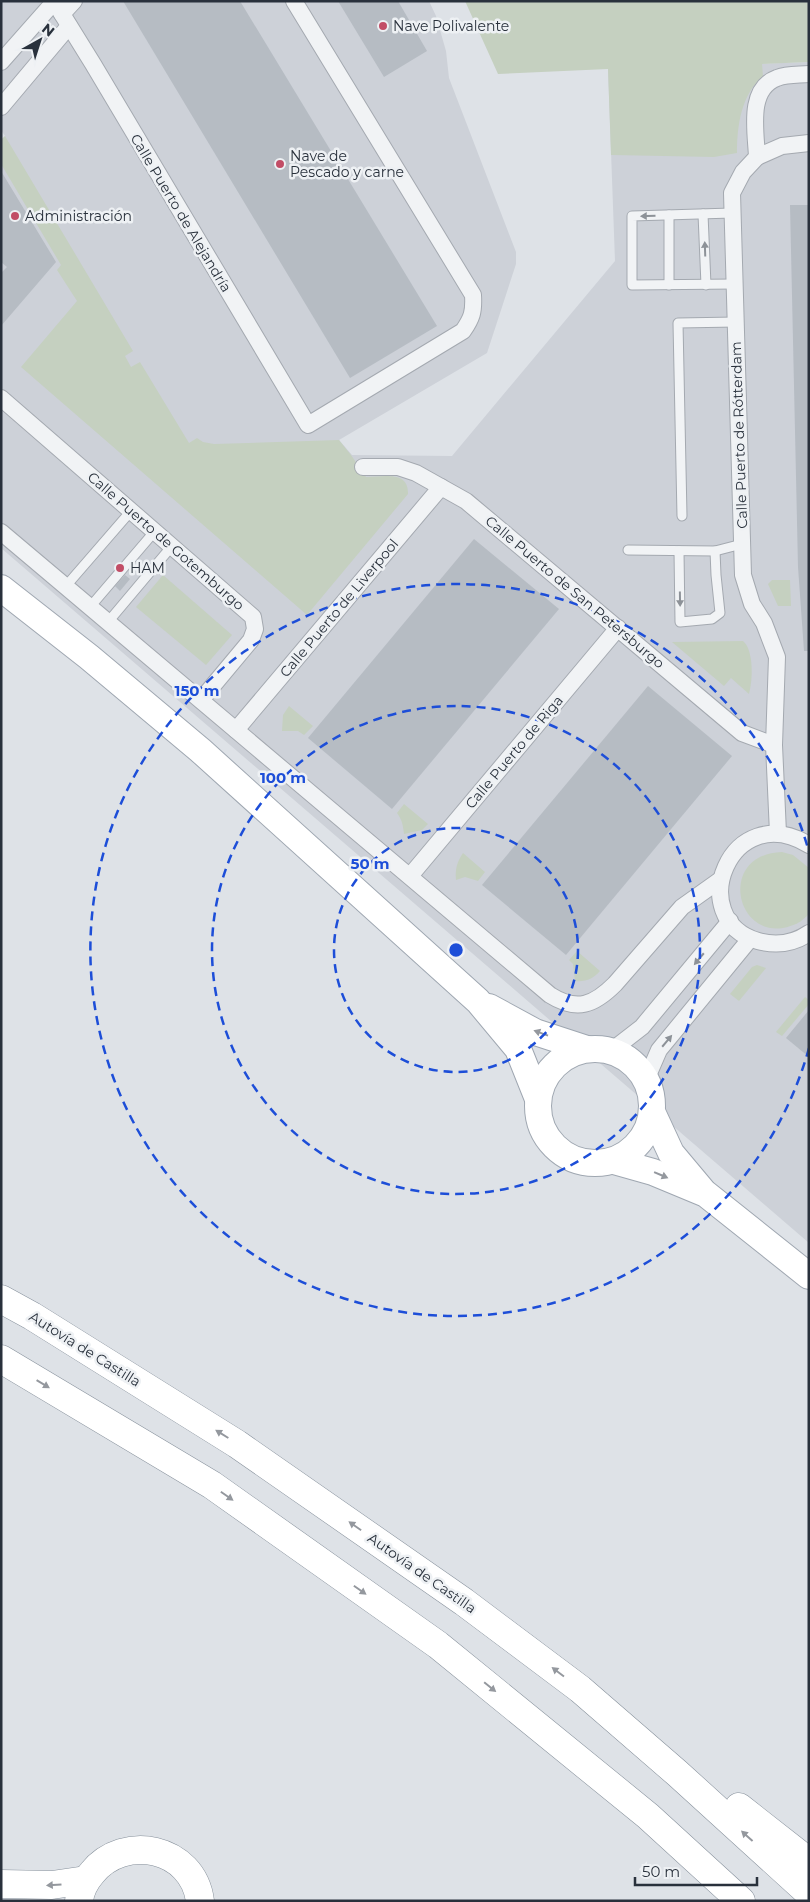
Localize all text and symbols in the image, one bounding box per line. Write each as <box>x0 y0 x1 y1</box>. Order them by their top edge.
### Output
north arrow <box>15 15 65 65</box>
place label: Nave Polivalente <box>393 17 509 35</box>
text: N <box>38 19 58 40</box>
marker: Nave Polivalente <box>377 20 389 32</box>
street label: Calle Puerto de Alejandría <box>126 130 236 296</box>
place label: Nave de Pescado y carne <box>290 147 404 181</box>
marker: Nave de Pescado y carne <box>274 158 286 170</box>
place label: Administración <box>25 207 132 225</box>
marker: Administración <box>9 210 21 222</box>
one-way arrow <box>640 212 656 220</box>
one-way arrow <box>701 241 709 257</box>
street label: Calle Puerto de Rótterdam <box>727 341 751 529</box>
street label: Calle Puerto de Gotemburgo <box>84 468 248 614</box>
street label: Calle Puerto de San Petersburgo <box>482 512 668 672</box>
street label: Calle Puerto de Liverpool <box>276 535 402 681</box>
place label: HAM <box>130 559 165 577</box>
marker: HAM <box>114 562 126 574</box>
one-way arrow <box>676 592 684 608</box>
text: 150 m <box>175 681 219 700</box>
street label: Calle Puerto de Riga <box>461 692 567 812</box>
text: 100 m <box>260 768 306 787</box>
text: 50 m <box>350 854 390 873</box>
centre of rings <box>447 941 465 959</box>
one-way arrow <box>694 953 705 965</box>
one-way arrow <box>533 1029 548 1037</box>
one-way arrow <box>661 1035 672 1048</box>
one-way arrow <box>654 1172 668 1180</box>
street label: Autovía de Castilla <box>26 1307 144 1391</box>
one-way arrow <box>37 1380 50 1389</box>
one-way arrow <box>215 1429 228 1439</box>
one-way arrow <box>220 1491 234 1501</box>
one-way arrow <box>349 1521 362 1531</box>
street label: Autovía de Castilla <box>364 1529 480 1617</box>
one-way arrow <box>353 1585 366 1595</box>
one-way arrow <box>552 1667 565 1678</box>
one-way arrow <box>483 1682 496 1693</box>
one-way arrow <box>741 1830 753 1842</box>
scale bar <box>635 1854 758 1886</box>
text: 50 m <box>642 1862 680 1881</box>
one-way arrow <box>45 1882 61 1890</box>

